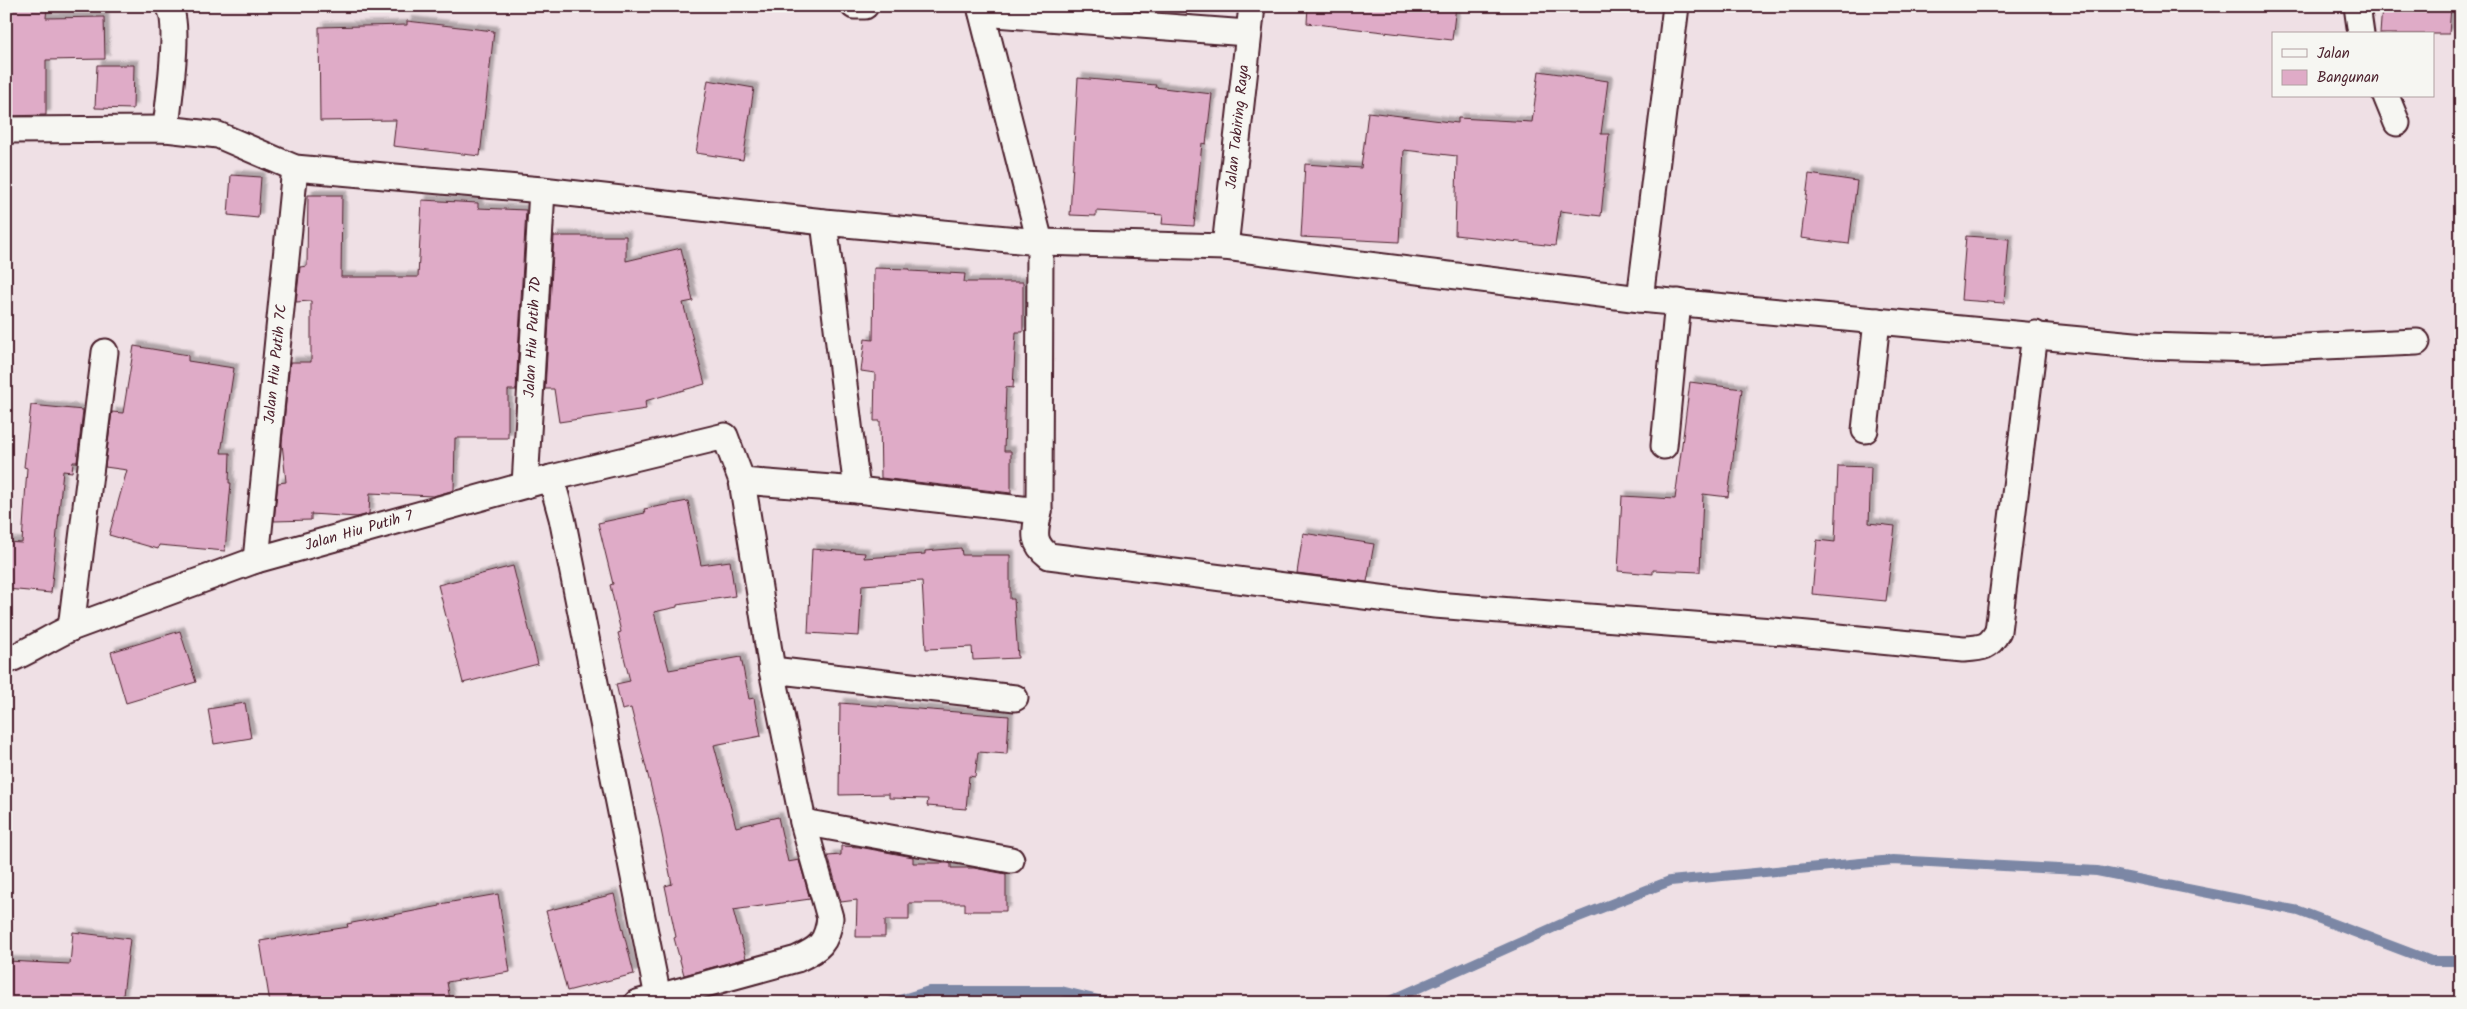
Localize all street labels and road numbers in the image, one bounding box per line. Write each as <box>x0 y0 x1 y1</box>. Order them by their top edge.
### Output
street label: Jalan Tabiring Raya <box>1220 64 1256 190</box>
street label: Jalan Hiu Putih 7D <box>518 276 548 398</box>
street label: Jalan Hiu Putih 7C <box>258 303 294 425</box>
street label: Jalan Hiu Putih 7 <box>302 504 417 558</box>

